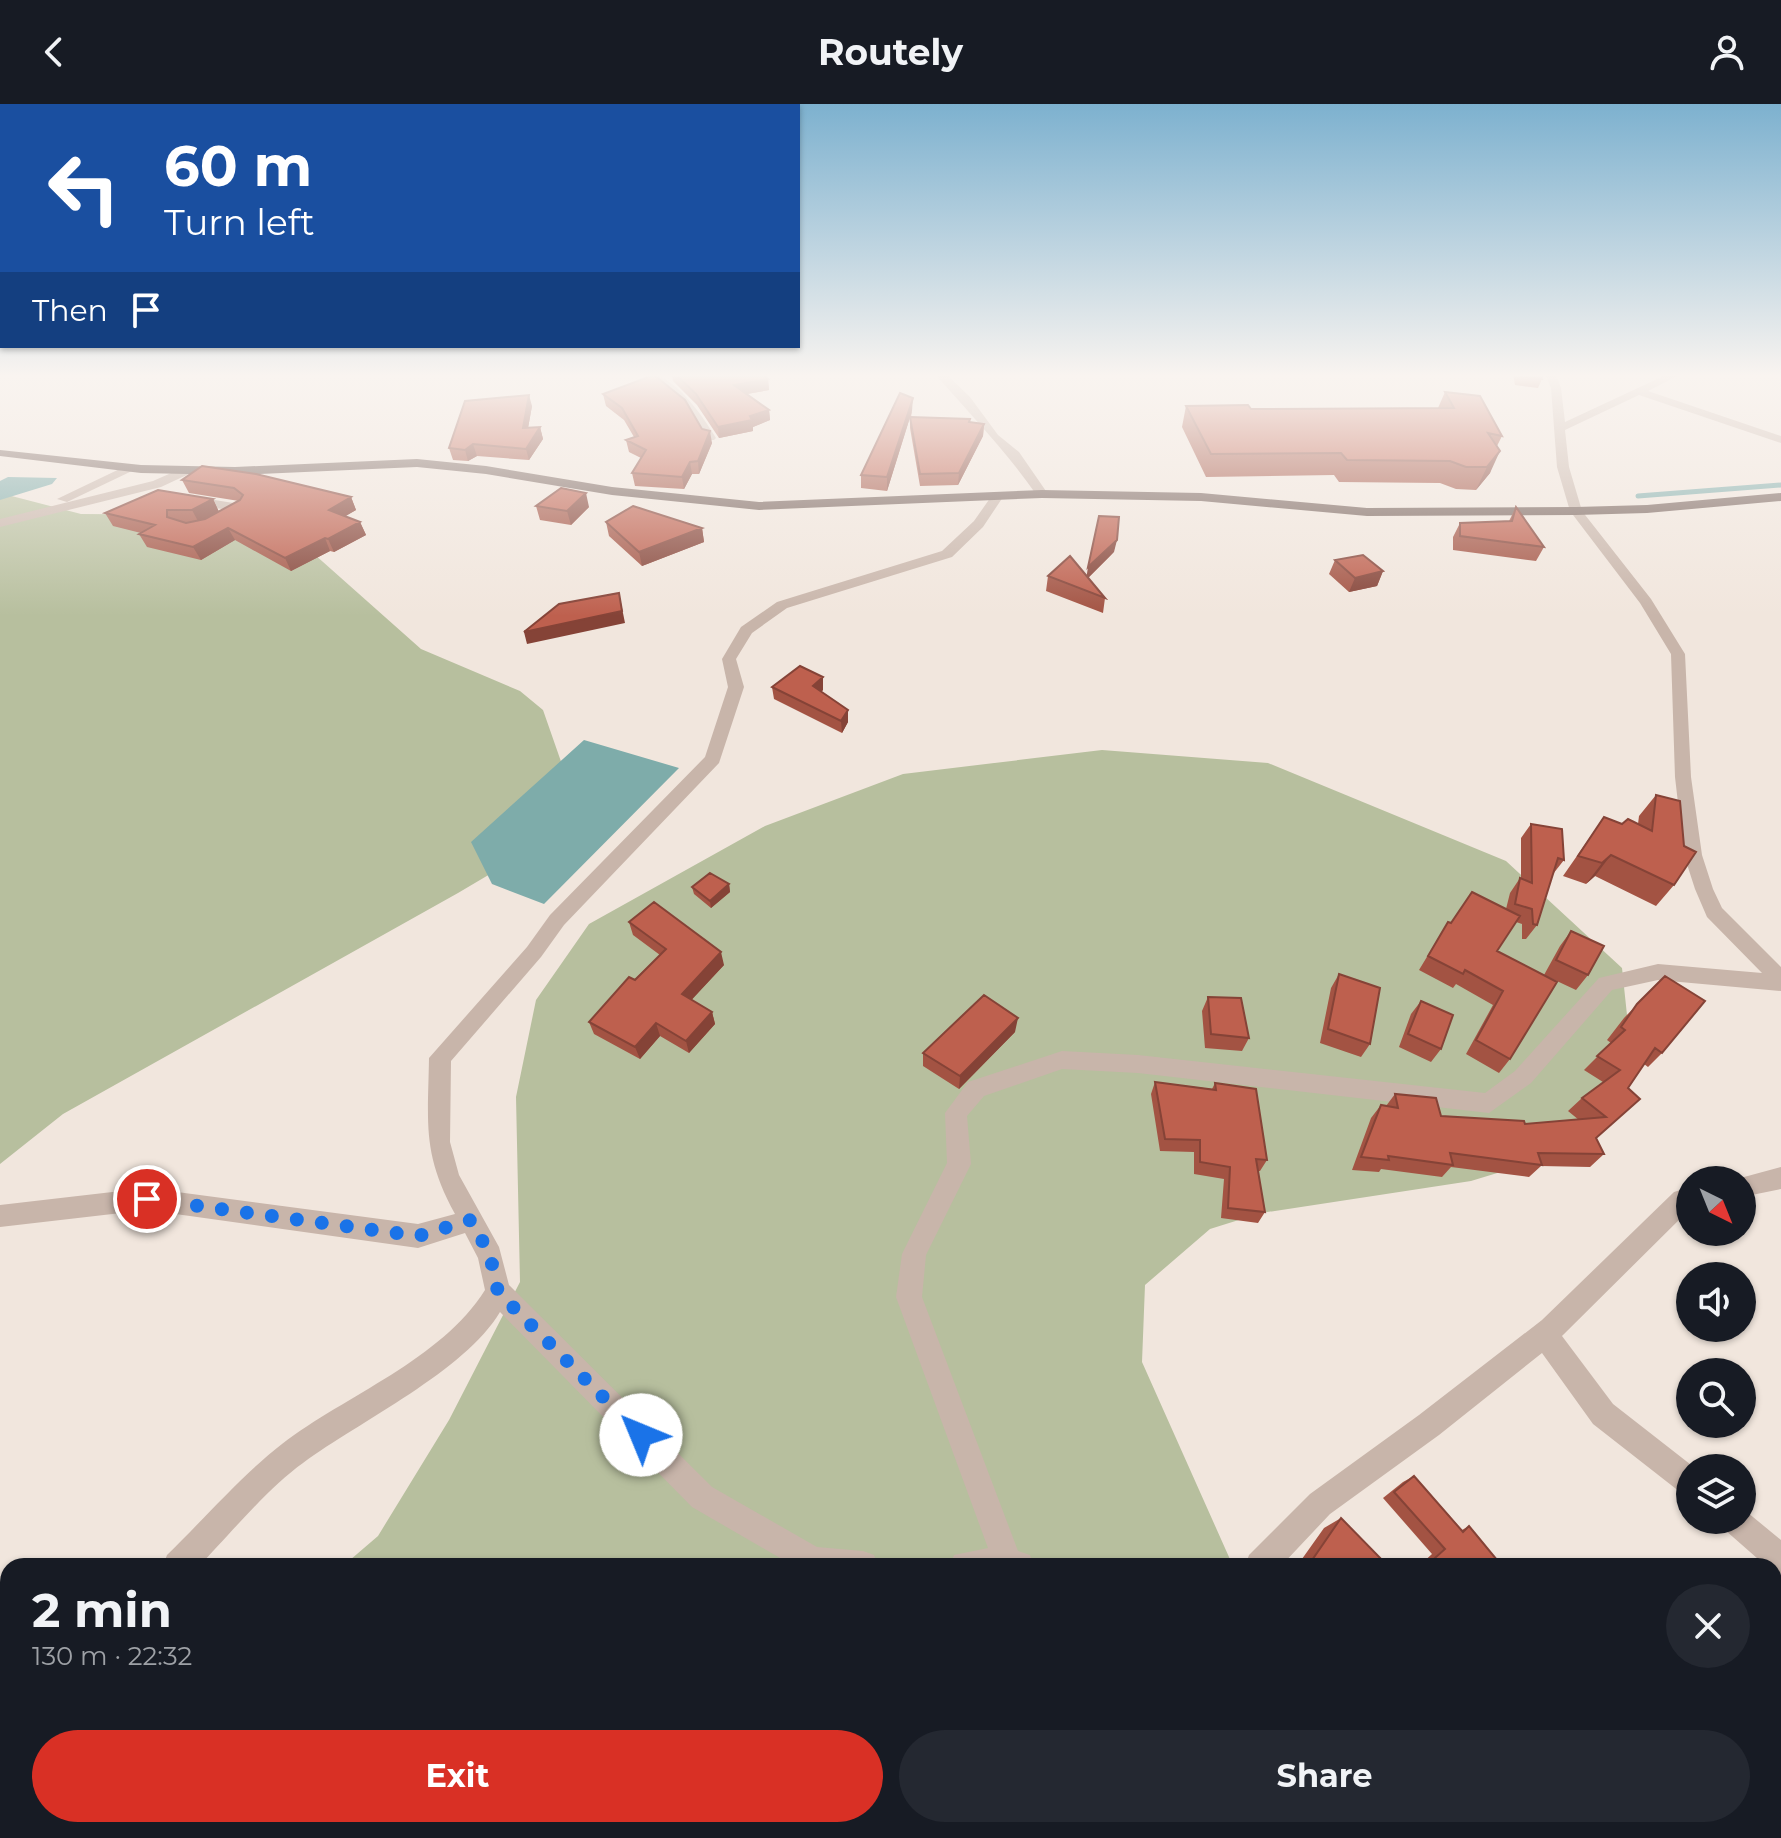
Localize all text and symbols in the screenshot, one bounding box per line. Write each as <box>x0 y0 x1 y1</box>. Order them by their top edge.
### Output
icon: back <box>32 30 76 74</box>
text: Routely <box>818 30 963 74</box>
icon: person <box>1705 30 1749 74</box>
text: 60 m <box>164 132 312 200</box>
icon: left <box>32 136 136 240</box>
text: Turn left <box>164 200 315 244</box>
icon: arrive <box>124 288 168 332</box>
text: Then <box>32 292 108 329</box>
pin <box>113 1165 181 1233</box>
north arrow <box>1676 1166 1756 1246</box>
map controls <box>1676 1166 1756 1534</box>
icon: arrive <box>125 1177 169 1221</box>
button: sound <box>1676 1262 1756 1342</box>
button: search <box>1676 1358 1756 1438</box>
position arrow <box>599 1393 683 1477</box>
button: layers <box>1676 1454 1756 1534</box>
text: 2 min <box>32 1581 172 1639</box>
button: close <box>1666 1584 1750 1668</box>
text: 130 m · 22:32 <box>32 1640 192 1672</box>
button: Exit <box>32 1730 883 1822</box>
button: Share <box>899 1730 1750 1822</box>

